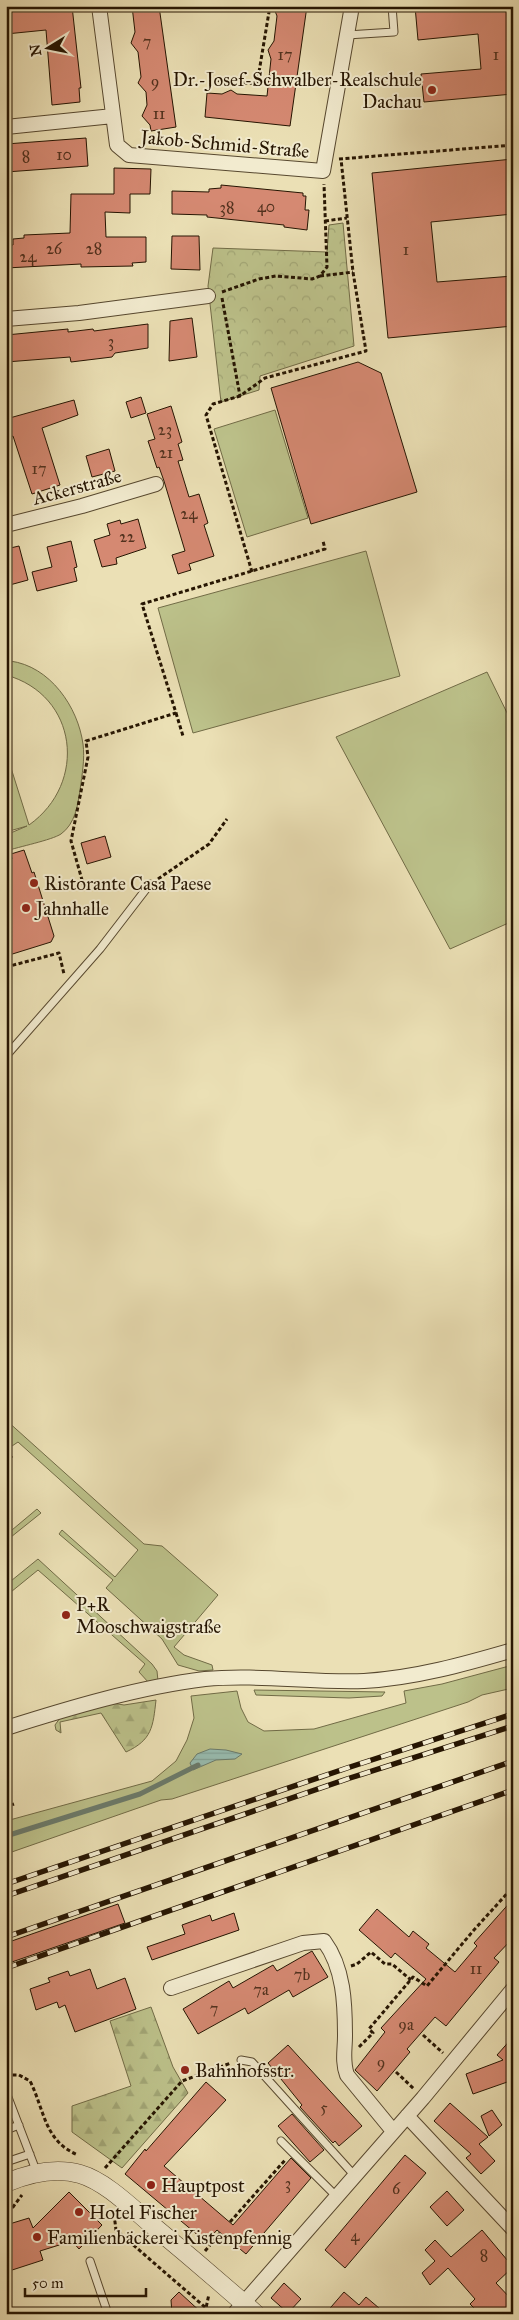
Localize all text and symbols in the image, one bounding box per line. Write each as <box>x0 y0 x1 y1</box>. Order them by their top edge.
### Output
north arrow <box>22 22 72 72</box>
house number: 7 <box>143 32 151 51</box>
text: N <box>26 43 45 57</box>
house number: 17 <box>278 45 292 64</box>
house number: 1 <box>493 45 499 64</box>
place label: Dr.-Josef-Schwalber-Realschule Dachau <box>173 68 422 113</box>
house number: 9 <box>151 72 159 91</box>
marker: Dr.-Josef-Schwalber-Realschule Dachau <box>426 84 438 96</box>
house number: 11 <box>153 104 165 123</box>
street label: Jakob-Schmid-Straße <box>138 125 310 164</box>
house number: 10 <box>56 145 72 164</box>
house number: 8 <box>22 147 30 166</box>
house number: 40 <box>257 197 275 216</box>
house number: 38 <box>220 198 234 217</box>
house number: 26 <box>46 239 63 258</box>
house number: 28 <box>86 239 102 258</box>
house number: 1 <box>403 240 409 259</box>
house number: 24 <box>20 247 37 266</box>
house number: 3 <box>108 332 114 351</box>
house number: 23 <box>158 420 172 439</box>
house number: 21 <box>159 443 173 462</box>
house number: 17 <box>32 459 46 478</box>
street label: Ackerstraße <box>29 464 124 510</box>
house number: 24 <box>181 504 198 523</box>
house number: 22 <box>119 527 135 546</box>
place label: Ristorante Casa Paese <box>44 872 211 895</box>
marker: Ristorante Casa Paese <box>28 877 40 889</box>
place label: Jahnhalle <box>34 897 109 921</box>
marker: Jahnhalle <box>20 902 32 914</box>
place label: P+R Mooschwaigstraße <box>76 1593 221 1639</box>
marker: P+R Mooschwaigstraße <box>60 1609 72 1621</box>
house number: 11 <box>470 1959 482 1978</box>
house number: 7b <box>294 1965 310 1984</box>
house number: 7a <box>253 1980 269 1999</box>
house number: 7 <box>210 1999 218 2018</box>
house number: 9a <box>398 2015 414 2034</box>
house number: 9 <box>377 2053 385 2072</box>
place label: Bahnhofsstr. <box>195 2059 294 2082</box>
marker: Bahnhofsstr. <box>179 2064 191 2076</box>
house number: 5 <box>320 2098 328 2117</box>
place label: Hauptpost <box>161 2174 245 2197</box>
house number: 3 <box>285 2174 291 2193</box>
marker: Hauptpost <box>145 2179 157 2191</box>
house number: 6 <box>392 2179 401 2198</box>
place label: Hotel Fischer <box>89 2201 198 2224</box>
marker: Hotel Fischer <box>73 2206 85 2218</box>
place label: Familienbäckerei Kistenpfennig <box>47 2226 292 2250</box>
house number: 4 <box>351 2226 361 2245</box>
marker: Familienbäckerei Kistenpfennig <box>31 2231 43 2243</box>
house number: 8 <box>480 2246 488 2265</box>
scale bar <box>25 2265 146 2297</box>
text: 50 m <box>32 2274 64 2292</box>

